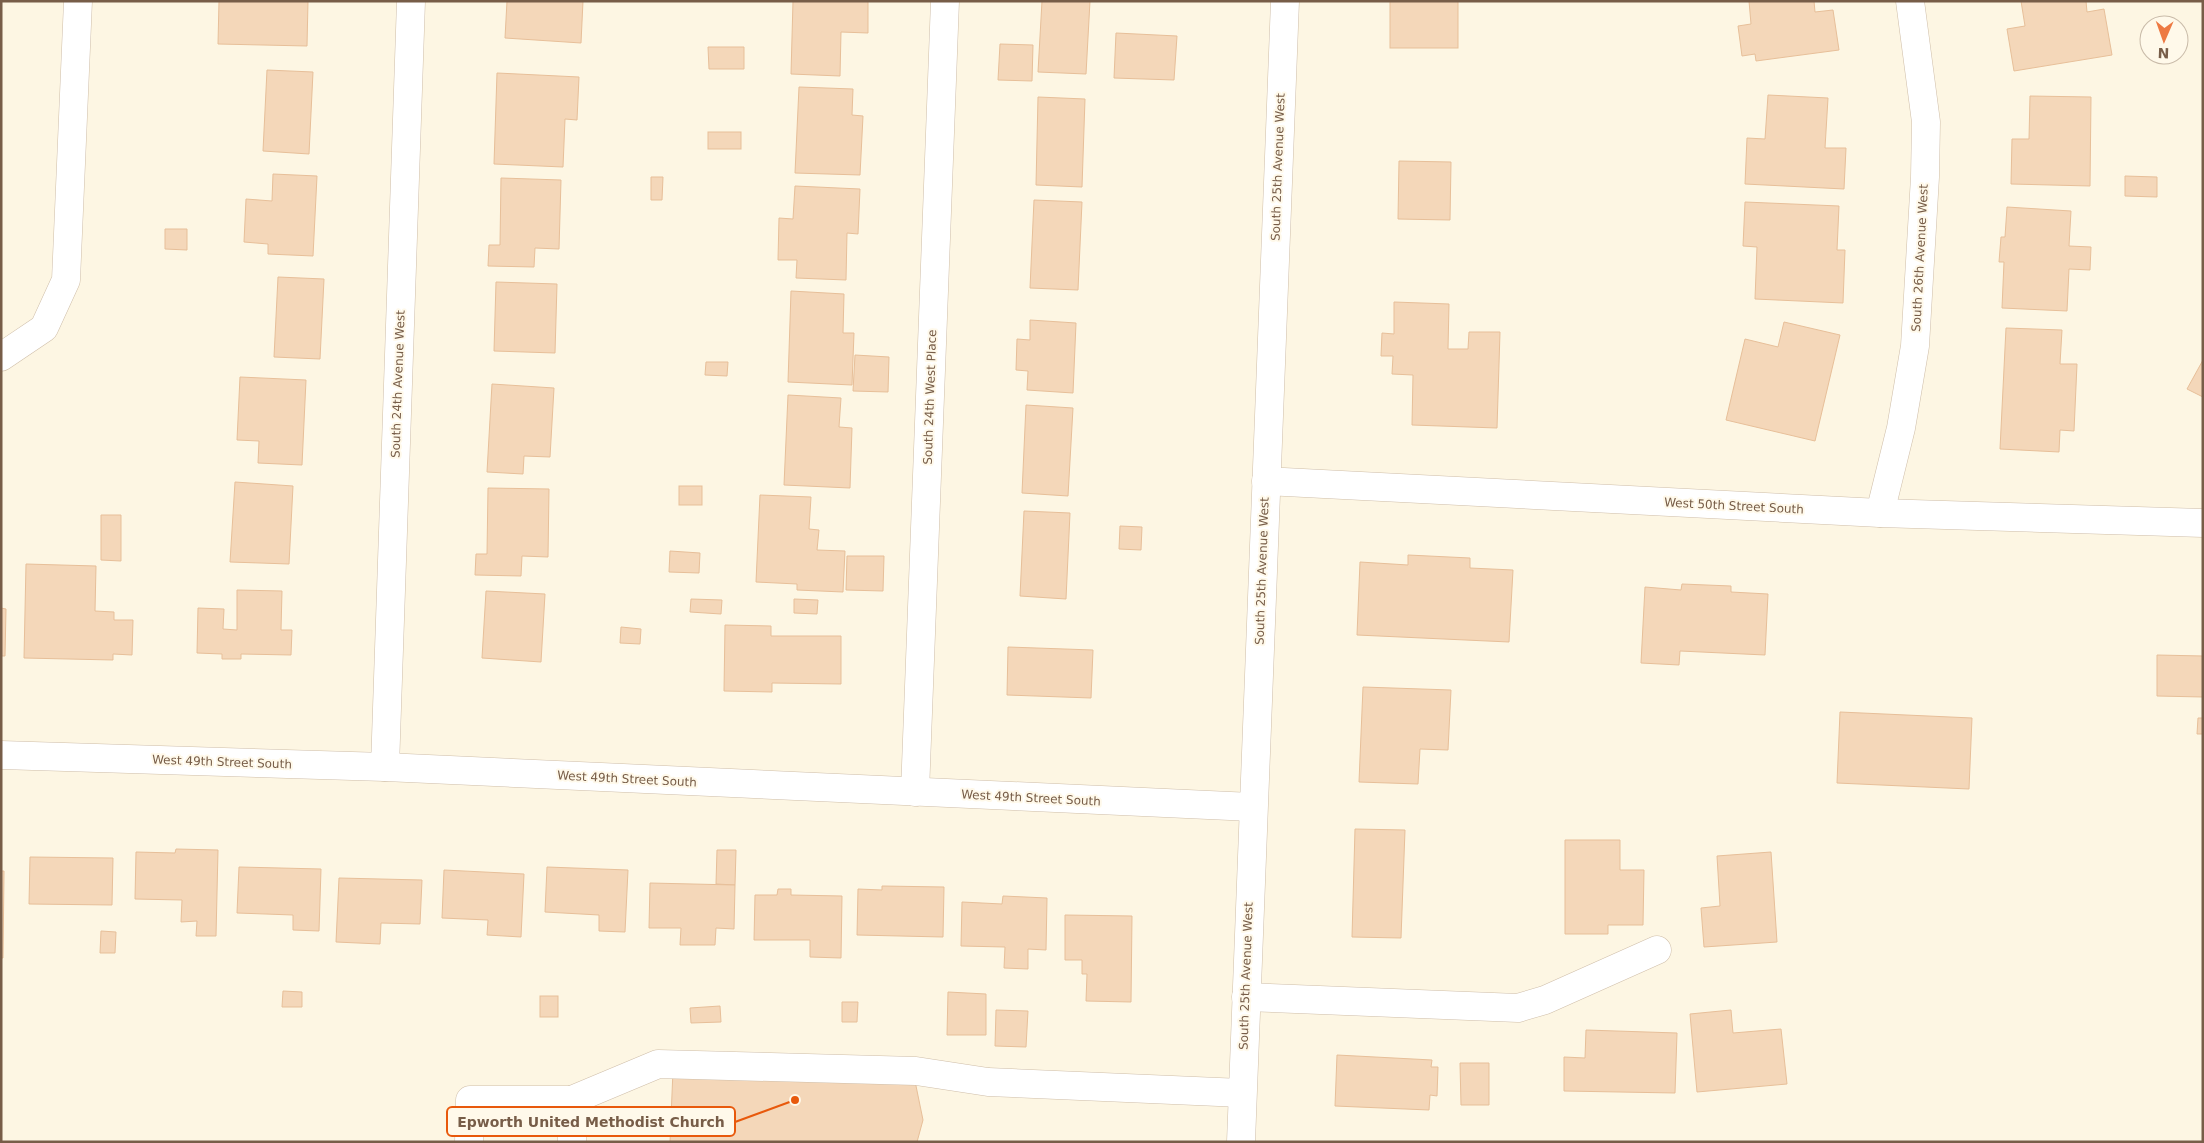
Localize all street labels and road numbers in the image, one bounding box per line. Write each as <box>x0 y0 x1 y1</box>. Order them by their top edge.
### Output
street label: South 25th Avenue West <box>1268 93 1288 241</box>
street label: South 26th Avenue West <box>1909 183 1931 332</box>
street label: South 24th Avenue West <box>388 310 408 458</box>
street label: South 24th West Place <box>921 329 939 465</box>
street label: West 50th Street South <box>1664 495 1804 517</box>
street label: South 25th Avenue West <box>1252 497 1272 645</box>
street label: West 49th Street South <box>152 753 292 771</box>
street label: West 49th Street South <box>557 768 697 790</box>
street label: West 49th Street South <box>961 787 1101 809</box>
street label: South 25th Avenue West <box>1236 902 1256 1050</box>

